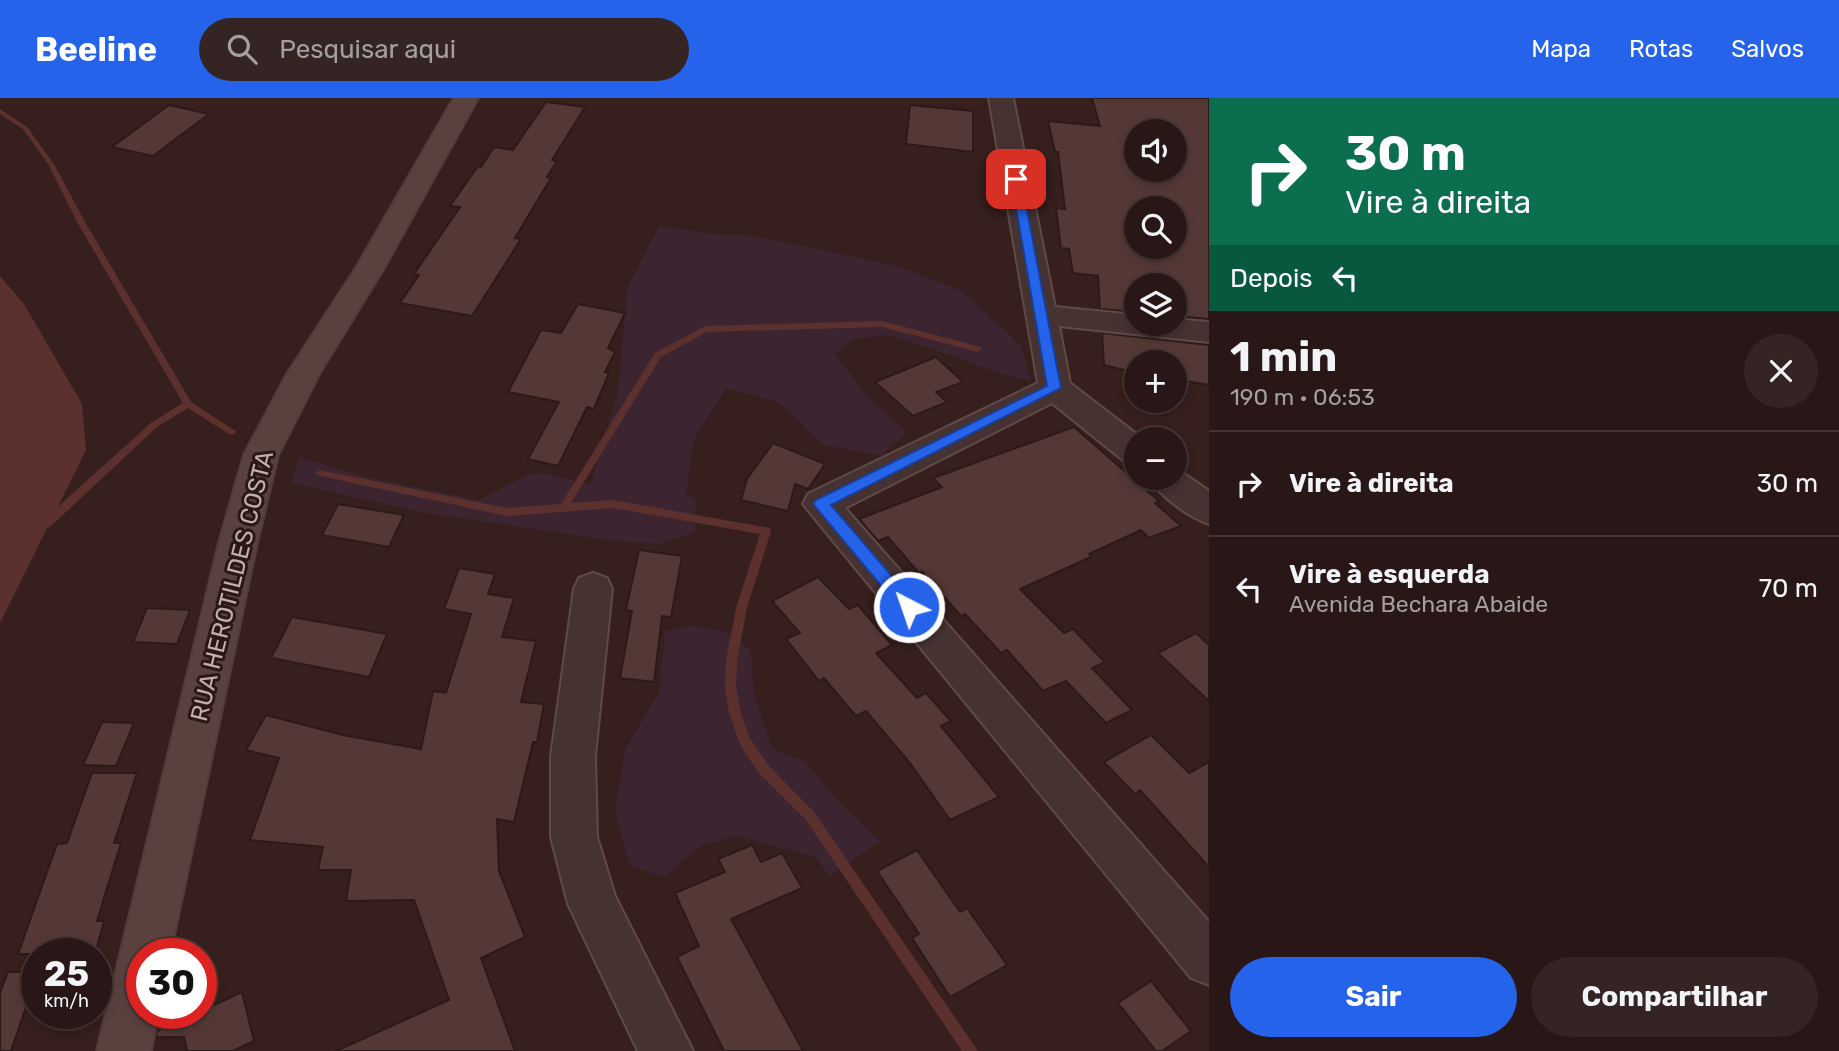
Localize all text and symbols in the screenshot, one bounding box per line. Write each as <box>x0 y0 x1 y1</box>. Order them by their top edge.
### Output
search box <box>199 18 689 81</box>
text: Beeline <box>35 30 157 69</box>
icon: search <box>223 30 261 68</box>
text: Pesquisar aqui <box>279 34 456 65</box>
text: Mapa <box>1531 35 1591 63</box>
text: Rotas <box>1629 35 1693 63</box>
text: Salvos <box>1731 35 1804 63</box>
map controls <box>1124 119 1187 490</box>
button: sound <box>1124 119 1187 182</box>
text: 30 m <box>1345 124 1466 182</box>
icon: right <box>1230 126 1321 217</box>
pin <box>986 149 1046 209</box>
icon: arrive <box>997 160 1035 198</box>
text: Vire à direita <box>1345 183 1531 221</box>
button: search <box>1124 196 1187 259</box>
icon: left <box>1326 259 1364 297</box>
text: Depois <box>1230 263 1312 294</box>
button: layers <box>1124 273 1187 336</box>
text: 1 min <box>1230 332 1337 382</box>
button: close <box>1744 334 1818 408</box>
button: + <box>1124 350 1187 413</box>
text: 190 m · 06:53 <box>1230 383 1375 411</box>
button: − <box>1124 427 1187 490</box>
street label: RUA HEROTILDES COSTA <box>185 448 279 724</box>
icon: right <box>1230 465 1268 503</box>
text: Vire à direita <box>1289 468 1454 499</box>
text: 30 m <box>1756 468 1818 499</box>
text: Vire à esquerda <box>1289 559 1490 590</box>
position arrow <box>872 570 946 644</box>
icon: left <box>1230 570 1268 608</box>
text: 70 m <box>1759 573 1818 604</box>
text: Avenida Bechara Abaide <box>1289 590 1548 618</box>
speed limit sign: 30 <box>126 938 217 1029</box>
text: 25 <box>44 953 89 995</box>
button: Sair <box>1230 957 1517 1037</box>
button: Compartilhar <box>1531 957 1818 1037</box>
text: km/h <box>44 990 89 1012</box>

